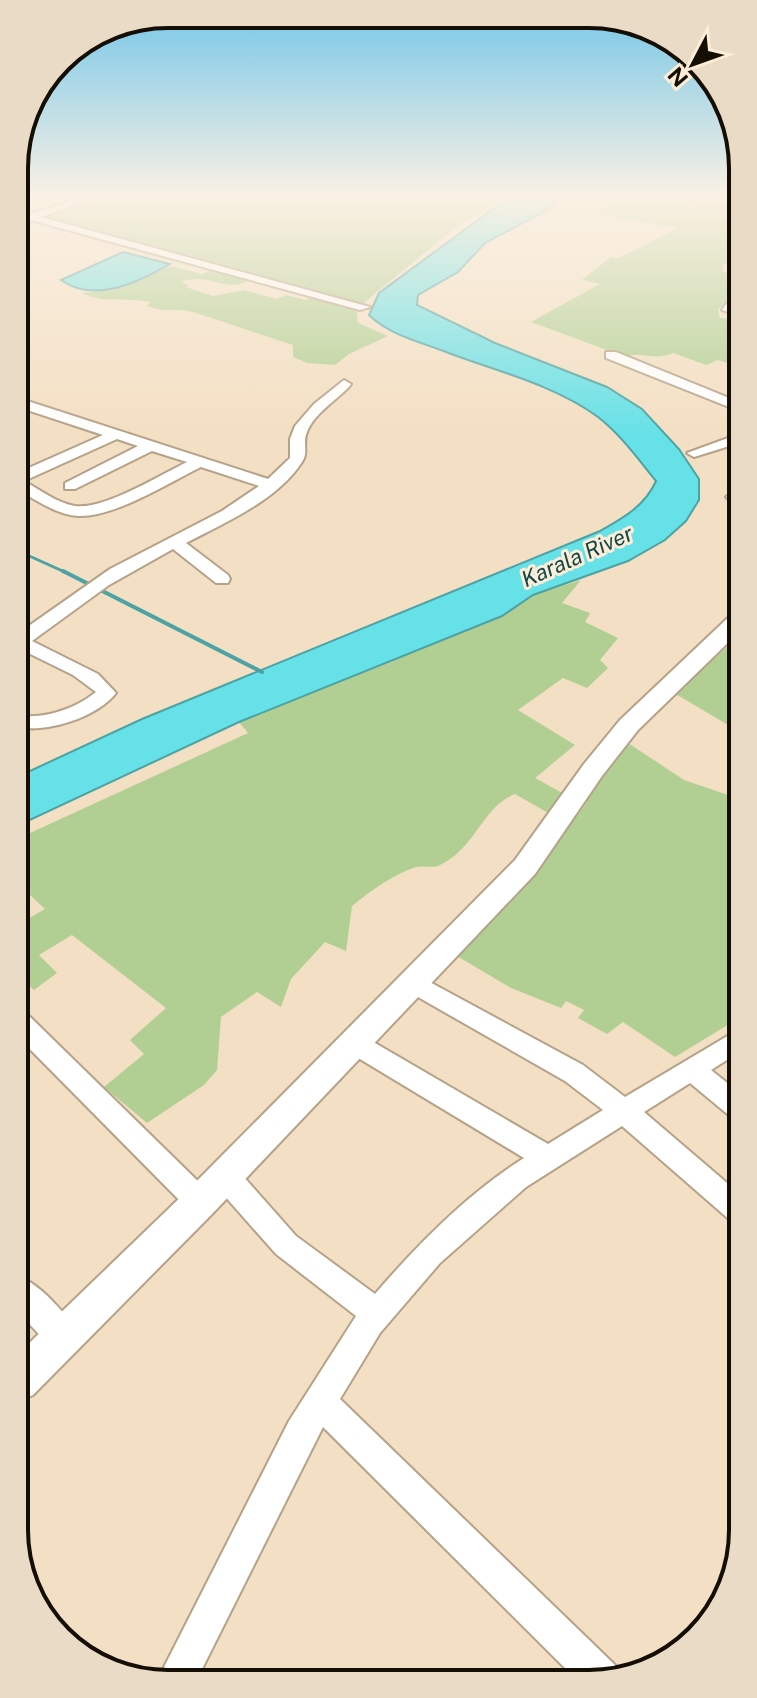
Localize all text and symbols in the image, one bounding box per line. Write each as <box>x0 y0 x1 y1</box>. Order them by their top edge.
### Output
north arrow <box>653 24 733 104</box>
text: N <box>662 62 693 92</box>
water label: Karala River <box>517 520 637 592</box>

